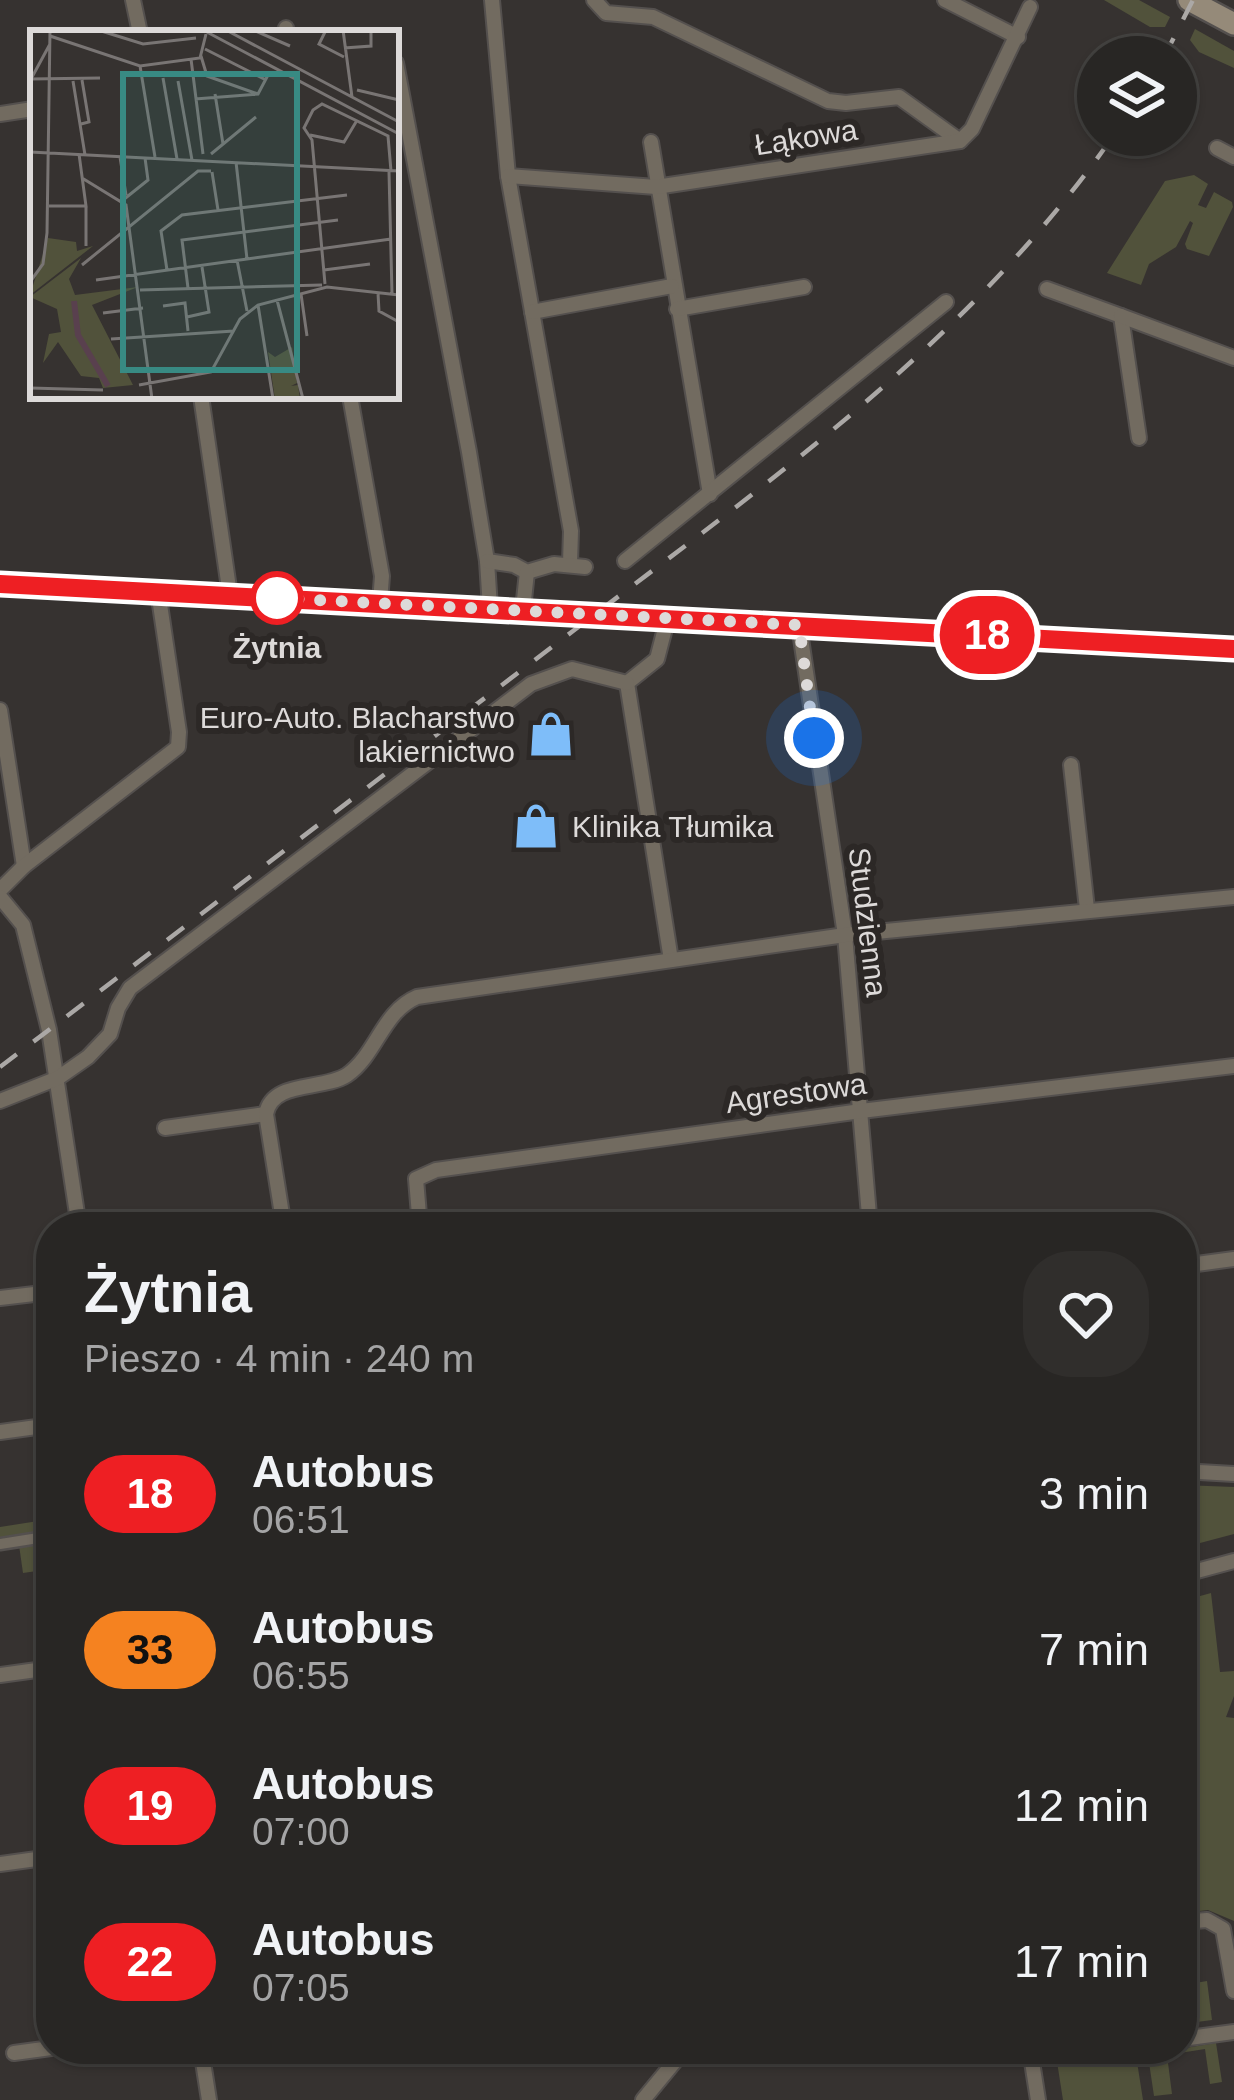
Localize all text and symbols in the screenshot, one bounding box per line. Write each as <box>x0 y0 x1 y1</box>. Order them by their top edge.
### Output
inset map <box>30 30 399 399</box>
map controls <box>1077 36 1197 156</box>
button: layers <box>1077 36 1197 156</box>
street label: Łąkowa <box>752 113 860 161</box>
marker: Żytnia <box>252 573 302 623</box>
line badge: 18 <box>933 596 1041 674</box>
text: 18 <box>964 611 1010 658</box>
place label: Żytnia <box>233 631 321 664</box>
place label: Euro-Auto. Blacharstwo lakiernictwo <box>200 701 515 768</box>
your location <box>784 708 844 768</box>
shop icon: Euro-Auto. Blacharstwo lakiernictwo <box>526 709 576 759</box>
shop icon: Klinika Tłumika <box>511 801 561 851</box>
place label: Klinika Tłumika <box>572 810 773 843</box>
street label: Studzienna <box>842 845 894 999</box>
street label: Agrestowa <box>724 1067 869 1119</box>
button: heart <box>1023 1251 1149 1377</box>
text: Żytnia <box>84 1260 252 1324</box>
text: Pieszo · 4 min · 240 m <box>84 1337 474 1380</box>
text: Autobus <box>252 1446 434 1497</box>
text: 3 min <box>1039 1468 1149 1519</box>
text: 18 <box>127 1470 173 1517</box>
text: 06:51 <box>252 1498 350 1541</box>
text: Autobus <box>252 1602 434 1653</box>
text: 7 min <box>1039 1624 1149 1675</box>
text: 33 <box>127 1626 173 1673</box>
text: 06:55 <box>252 1654 350 1697</box>
text: Autobus <box>252 1758 434 1809</box>
text: 12 min <box>1014 1780 1149 1831</box>
text: 19 <box>127 1782 173 1829</box>
text: 07:00 <box>252 1810 350 1853</box>
text: Autobus <box>252 1914 434 1965</box>
text: 17 min <box>1014 1936 1149 1987</box>
text: 22 <box>127 1938 173 1985</box>
text: 07:05 <box>252 1966 350 2009</box>

